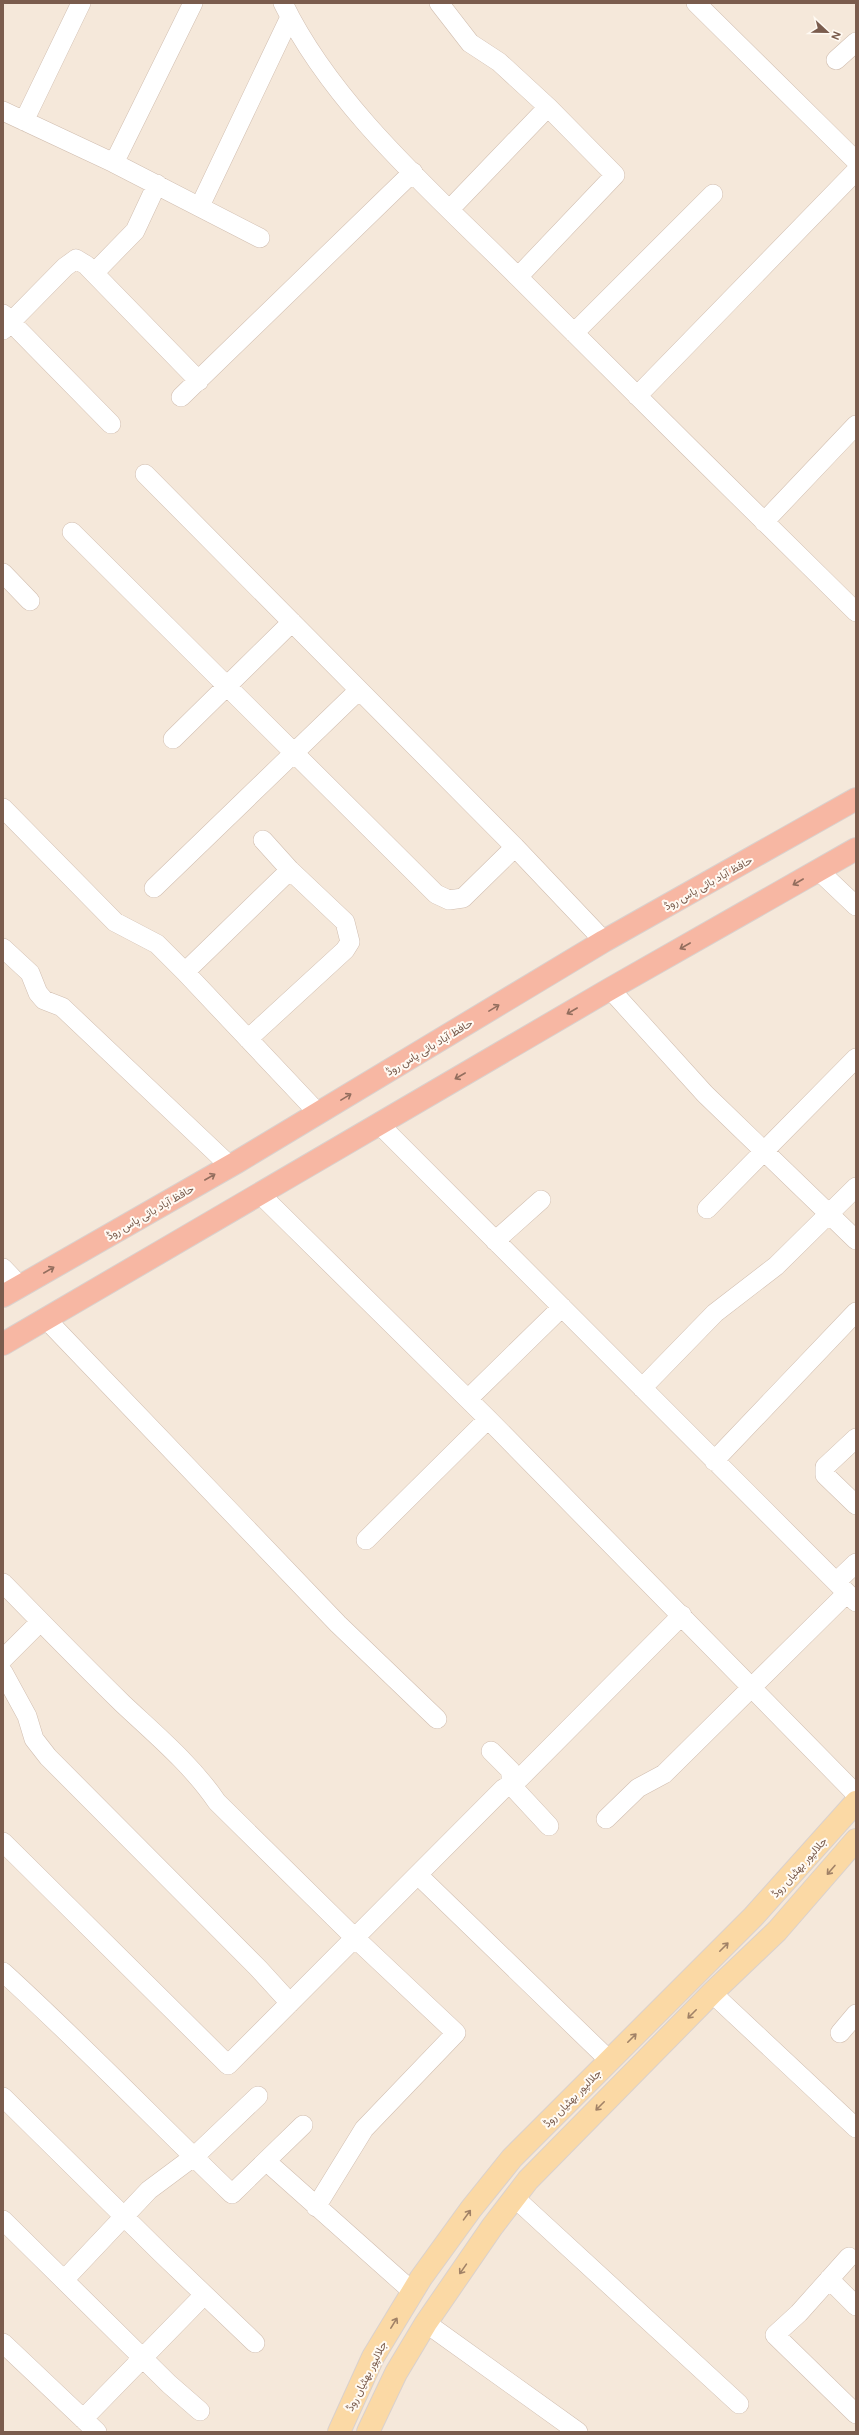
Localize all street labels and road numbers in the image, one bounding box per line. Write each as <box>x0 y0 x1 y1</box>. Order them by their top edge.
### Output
street label: حافظ آباد بائی پاس روڈ <box>661 853 755 914</box>
street label: حافظ آباد بائی پاس روڈ <box>383 1016 476 1079</box>
street label: حافظ آباد بائی پاس روڈ <box>104 1181 197 1244</box>
street label: جلالپور بھٹیاں روڈ <box>768 1834 831 1901</box>
street label: جلالپور بھٹیاں روڈ <box>540 2066 605 2131</box>
street label: جلالپور بھٹیاں روڈ <box>342 2339 391 2414</box>

